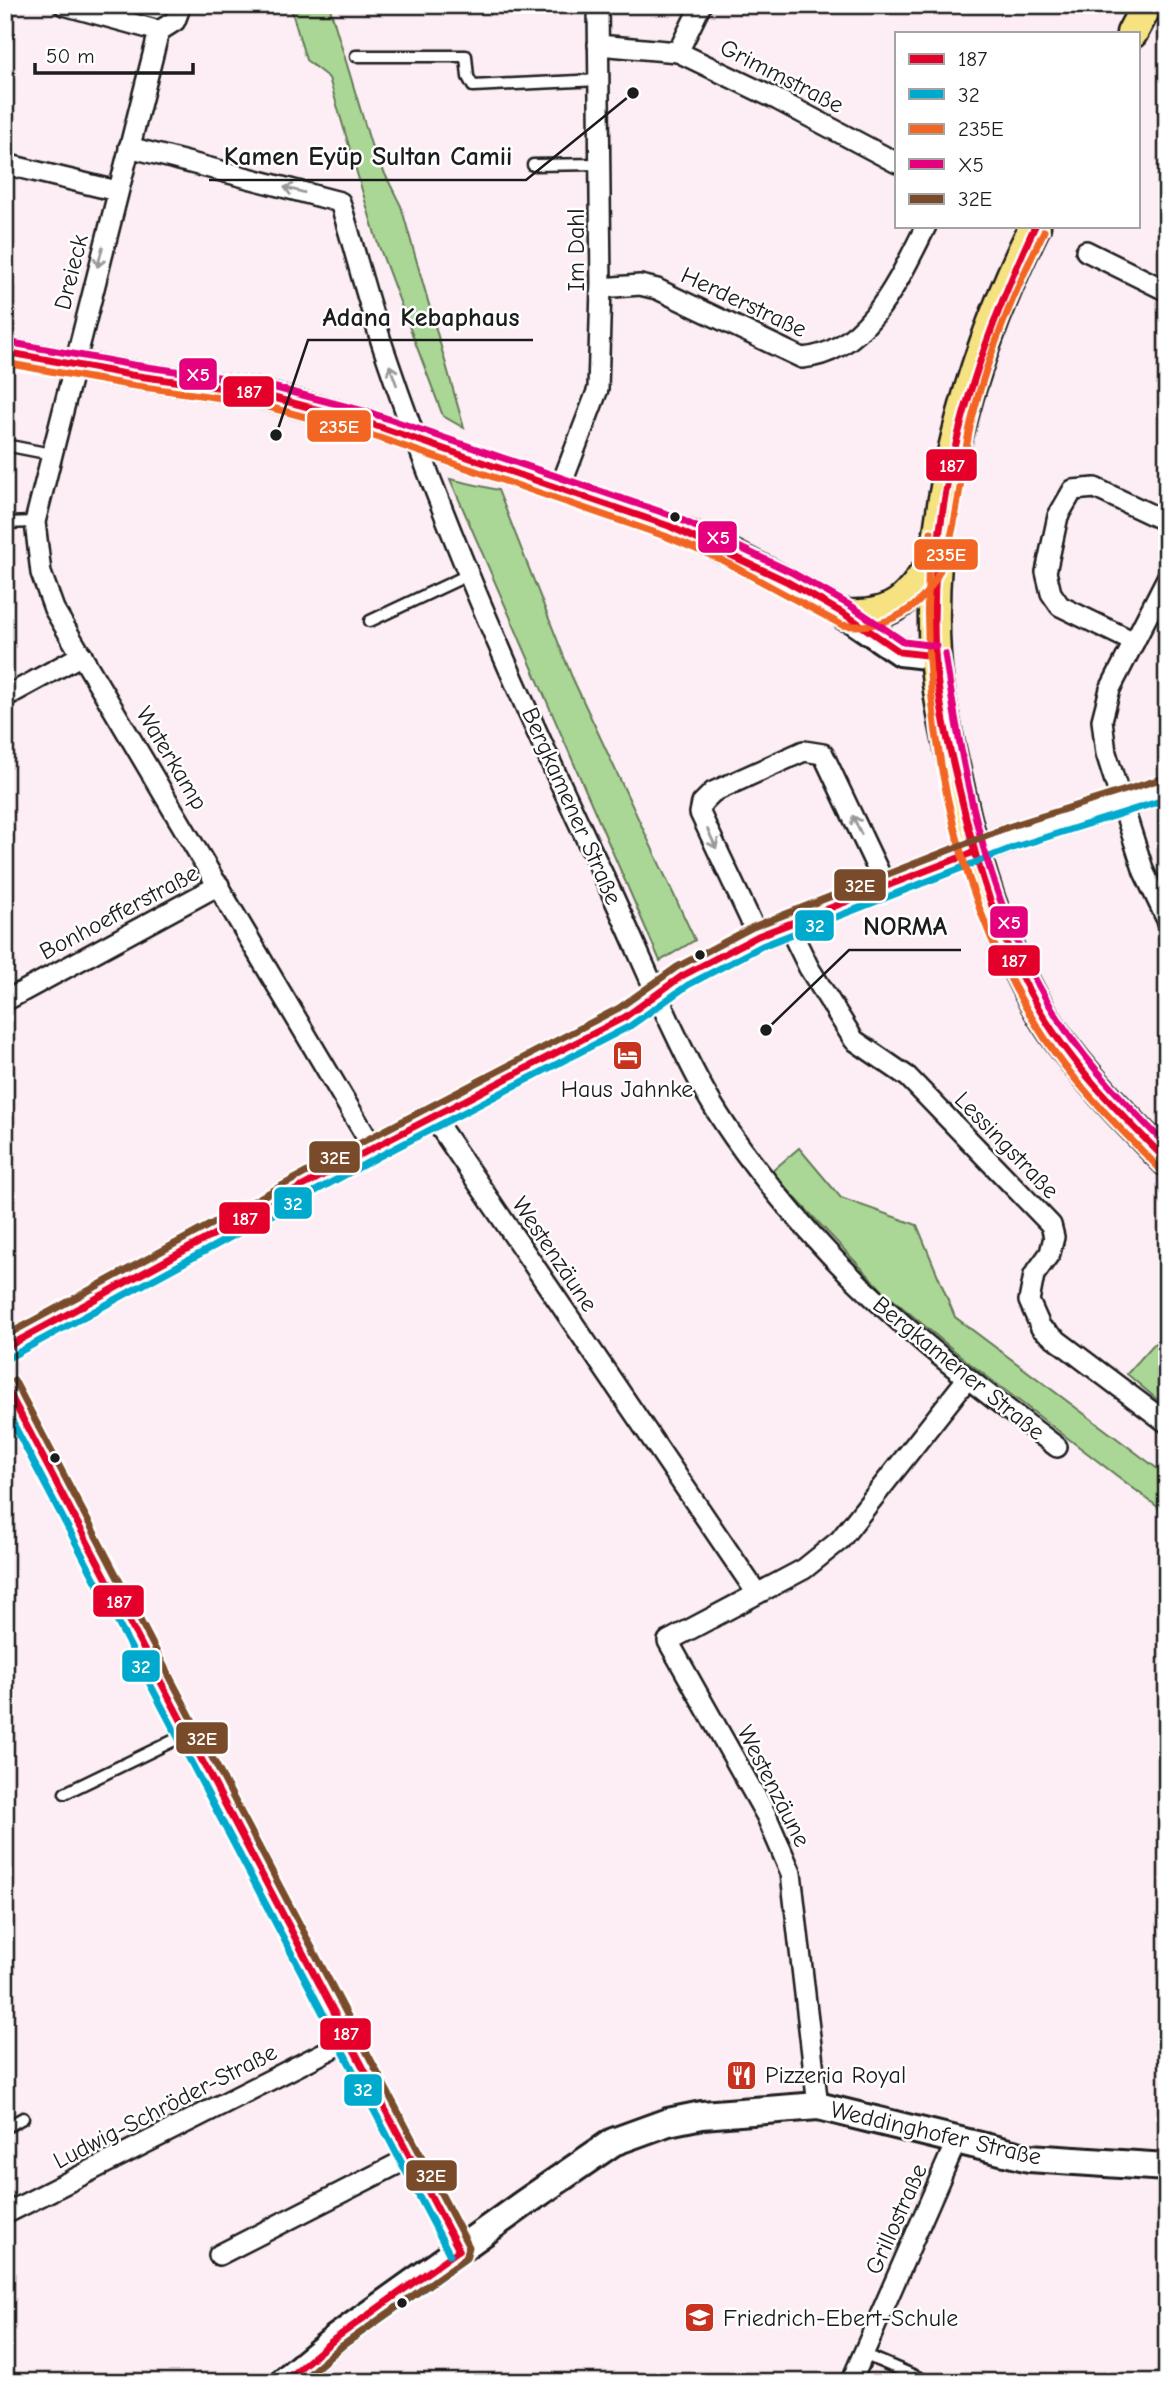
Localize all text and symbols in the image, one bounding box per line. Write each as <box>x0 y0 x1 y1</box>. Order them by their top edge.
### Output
scale bar <box>35 32 192 76</box>
legend <box>895 32 1140 228</box>
street label: Grimmstraße <box>716 33 848 119</box>
text: 50 m <box>46 44 95 68</box>
text: 187 <box>958 47 987 71</box>
text: 32 <box>958 83 980 107</box>
text: 235E <box>958 117 1004 141</box>
callout: Kamen Eyüp Sultan Camii <box>209 133 526 180</box>
text: Kamen Eyüp Sultan Camii <box>224 142 512 172</box>
text: X5 <box>958 153 984 177</box>
one-way arrow <box>284 183 306 196</box>
text: 32E <box>958 187 992 211</box>
street label: Im Dahl <box>562 209 590 291</box>
street label: Dreieck <box>48 231 94 313</box>
one-way arrow <box>93 245 106 268</box>
street label: Herderstraße <box>677 261 811 343</box>
callout: Adana Kebaphaus <box>308 293 533 340</box>
text: Adana Kebaphaus <box>323 303 519 333</box>
line badge: X5 <box>178 357 218 391</box>
text: X5 <box>186 364 210 386</box>
one-way arrow <box>386 364 398 386</box>
line badge: 187 <box>222 375 275 408</box>
text: 187 <box>236 381 262 403</box>
line badge: 235E <box>306 409 372 443</box>
text: 235E <box>319 416 359 438</box>
line badge: 187 <box>925 448 978 482</box>
text: 187 <box>939 455 965 477</box>
unlabelled marker <box>668 510 682 524</box>
line badge: X5 <box>697 520 738 554</box>
text: X5 <box>706 527 730 549</box>
line badge: 235E <box>913 538 979 571</box>
text: 235E <box>926 544 966 566</box>
street label: Waterkamp <box>130 701 214 815</box>
street label: Bergkamener Straße <box>516 703 628 909</box>
one-way arrow <box>850 815 863 836</box>
one-way arrow <box>706 828 719 849</box>
street label: Bonhoefferstraße <box>35 858 203 966</box>
line badge: 32E <box>833 868 887 902</box>
text: 32E <box>845 875 875 897</box>
callout: NORMA <box>849 903 961 950</box>
line badge: X5 <box>989 905 1029 939</box>
line badge: 32 <box>794 909 835 942</box>
text: NORMA <box>863 912 948 942</box>
text: X5 <box>997 912 1021 934</box>
text: 32 <box>806 915 824 937</box>
line badge: 187 <box>987 944 1041 977</box>
unlabelled marker <box>693 948 707 962</box>
text: 187 <box>1001 950 1027 972</box>
hotel icon: Haus Jahnke <box>610 1038 644 1072</box>
place label: Haus Jahnke <box>561 1075 693 1103</box>
street label: Lessingstraße <box>949 1086 1065 1204</box>
line badge: 32E <box>308 1140 361 1174</box>
text: 32E <box>320 1147 350 1169</box>
line badge: 32 <box>273 1186 313 1220</box>
street label: Westenzäune <box>506 1191 604 1317</box>
text: 32 <box>284 1193 302 1215</box>
line badge: 187 <box>218 1201 271 1235</box>
text: 187 <box>232 1208 258 1230</box>
street label: Bergkamener Straße <box>867 1290 1051 1446</box>
unlabelled marker <box>48 1451 62 1465</box>
line badge: 187 <box>92 1584 145 1618</box>
text: 187 <box>106 1591 132 1613</box>
line badge: 32 <box>121 1649 161 1683</box>
text: 32 <box>132 1656 150 1678</box>
line badge: 32E <box>175 1721 229 1755</box>
street label: Westenzäune <box>731 1721 817 1851</box>
text: 32E <box>187 1728 217 1750</box>
line badge: 187 <box>319 2017 372 2051</box>
text: 187 <box>333 2023 359 2045</box>
street label: Ludwig-Schröder-Straße <box>49 2037 281 2175</box>
restaurant icon: Pizzeria Royal <box>725 2058 759 2092</box>
place label: Pizzeria Royal <box>765 2061 906 2089</box>
line badge: 32 <box>343 2073 383 2107</box>
text: 32 <box>354 2079 372 2101</box>
street label: Weddinghofer Straße <box>828 2095 1044 2171</box>
line badge: 32E <box>405 2159 458 2192</box>
street label: Grillostraße <box>859 2159 933 2279</box>
text: 32E <box>416 2165 446 2187</box>
unlabelled marker <box>395 2296 409 2310</box>
school or university icon: Friedrich-Ebert-Schule <box>683 2301 717 2335</box>
place label: Friedrich-Ebert-Schule <box>723 2304 958 2332</box>

